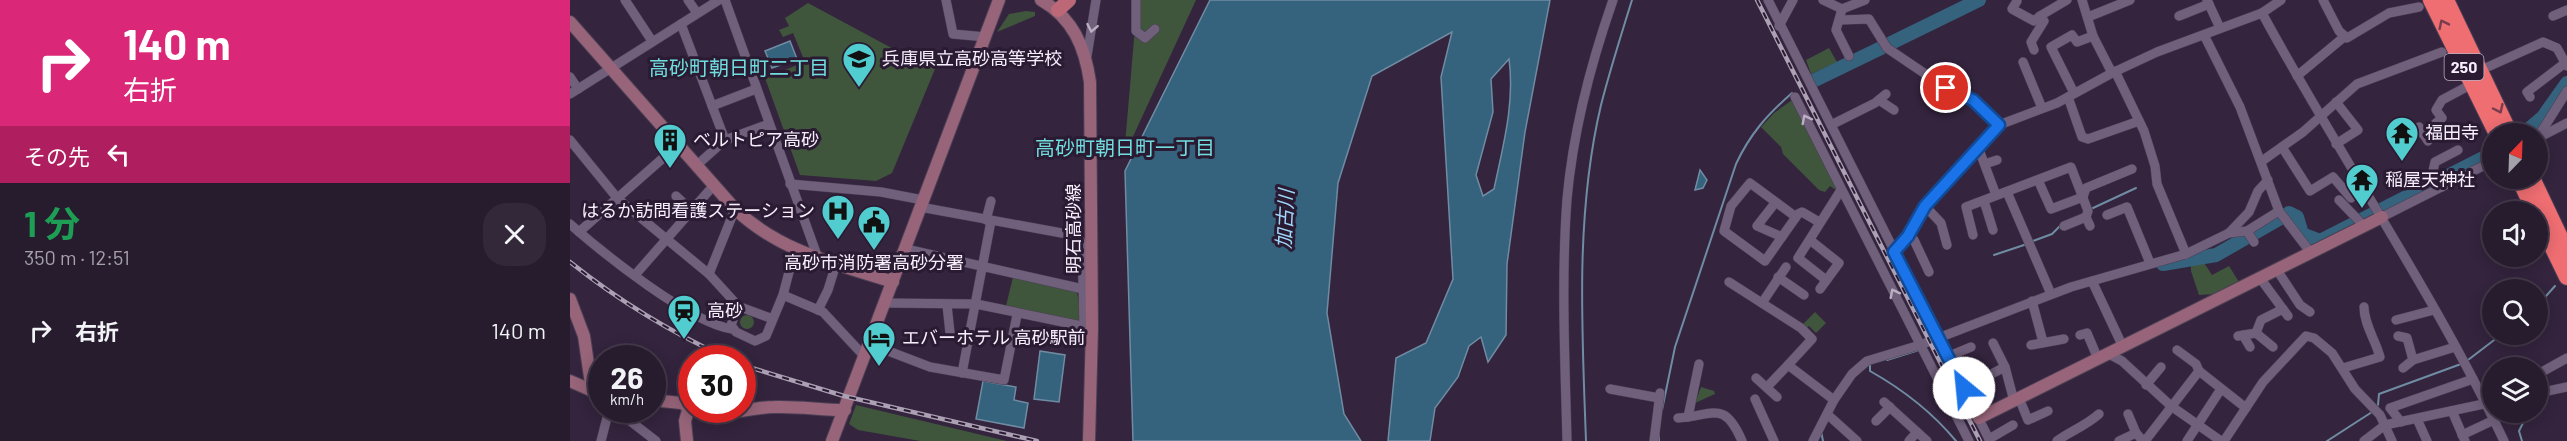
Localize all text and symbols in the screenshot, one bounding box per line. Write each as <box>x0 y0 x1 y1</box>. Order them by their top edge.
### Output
text: 140 m <box>123 18 231 68</box>
one-way arrow <box>2439 20 2450 31</box>
one-way arrow <box>1086 23 1099 33</box>
icon: right <box>24 24 102 102</box>
school or university icon: 兵庫県立高砂高等学校 <box>841 41 877 88</box>
place label: 兵庫県立高砂高等学校 <box>882 47 1062 69</box>
road number: 250 <box>2444 54 2484 80</box>
district label: 高砂町朝日町二丁目 <box>649 55 829 79</box>
pin <box>1920 62 1971 113</box>
icon: arrive <box>1929 71 1962 104</box>
text: 右折 <box>123 73 177 105</box>
one-way arrow <box>2492 103 2504 114</box>
one-way arrow <box>1802 115 1813 125</box>
temple icon: 福田寺 <box>2384 115 2420 162</box>
place label: 福田寺 <box>2425 121 2479 143</box>
building icon: ベルトピア高砂 <box>652 122 688 169</box>
north arrow <box>2482 123 2548 189</box>
map controls <box>2482 123 2548 423</box>
place label: ベルトピア高砂 <box>693 128 819 150</box>
district label: 高砂町朝日町一丁目 <box>1035 135 1215 159</box>
icon: left <box>102 138 135 171</box>
text: その先 <box>24 143 90 169</box>
temple icon: 稲屋天神社 <box>2344 162 2380 209</box>
place label: 稲屋天神社 <box>2385 168 2475 190</box>
street label: 明石高砂線 <box>1062 184 1084 274</box>
water label: 加古川 <box>1270 186 1298 250</box>
hospital icon: はるか訪問看護ステーション <box>820 193 856 240</box>
place label: はるか訪問看護ステーション <box>581 199 815 221</box>
text: 1 分 <box>24 201 80 244</box>
button: sound <box>2482 201 2548 267</box>
button: close <box>483 203 546 266</box>
public building icon: 高砂市消防署高砂分署 <box>856 204 892 251</box>
text: 350 m · 12:51 <box>24 245 130 269</box>
place label: 高砂市消防署高砂分署 <box>784 251 964 273</box>
button: search <box>2482 279 2548 345</box>
one-way arrow <box>1889 288 1901 299</box>
station icon: 高砂 <box>666 293 702 340</box>
place label: 高砂 <box>707 299 743 321</box>
icon: right <box>24 314 57 347</box>
text: 140 m <box>491 317 546 343</box>
text: 右折 <box>75 318 119 344</box>
hotel icon: エバーホテル 高砂駅前 <box>861 320 897 367</box>
place label: エバーホテル 高砂駅前 <box>902 326 1086 348</box>
speed limit sign: 30 <box>678 345 756 423</box>
position arrow <box>1932 356 1996 420</box>
button: layers <box>2482 357 2548 423</box>
text: 26 <box>611 359 643 395</box>
text: km/h <box>610 390 644 408</box>

